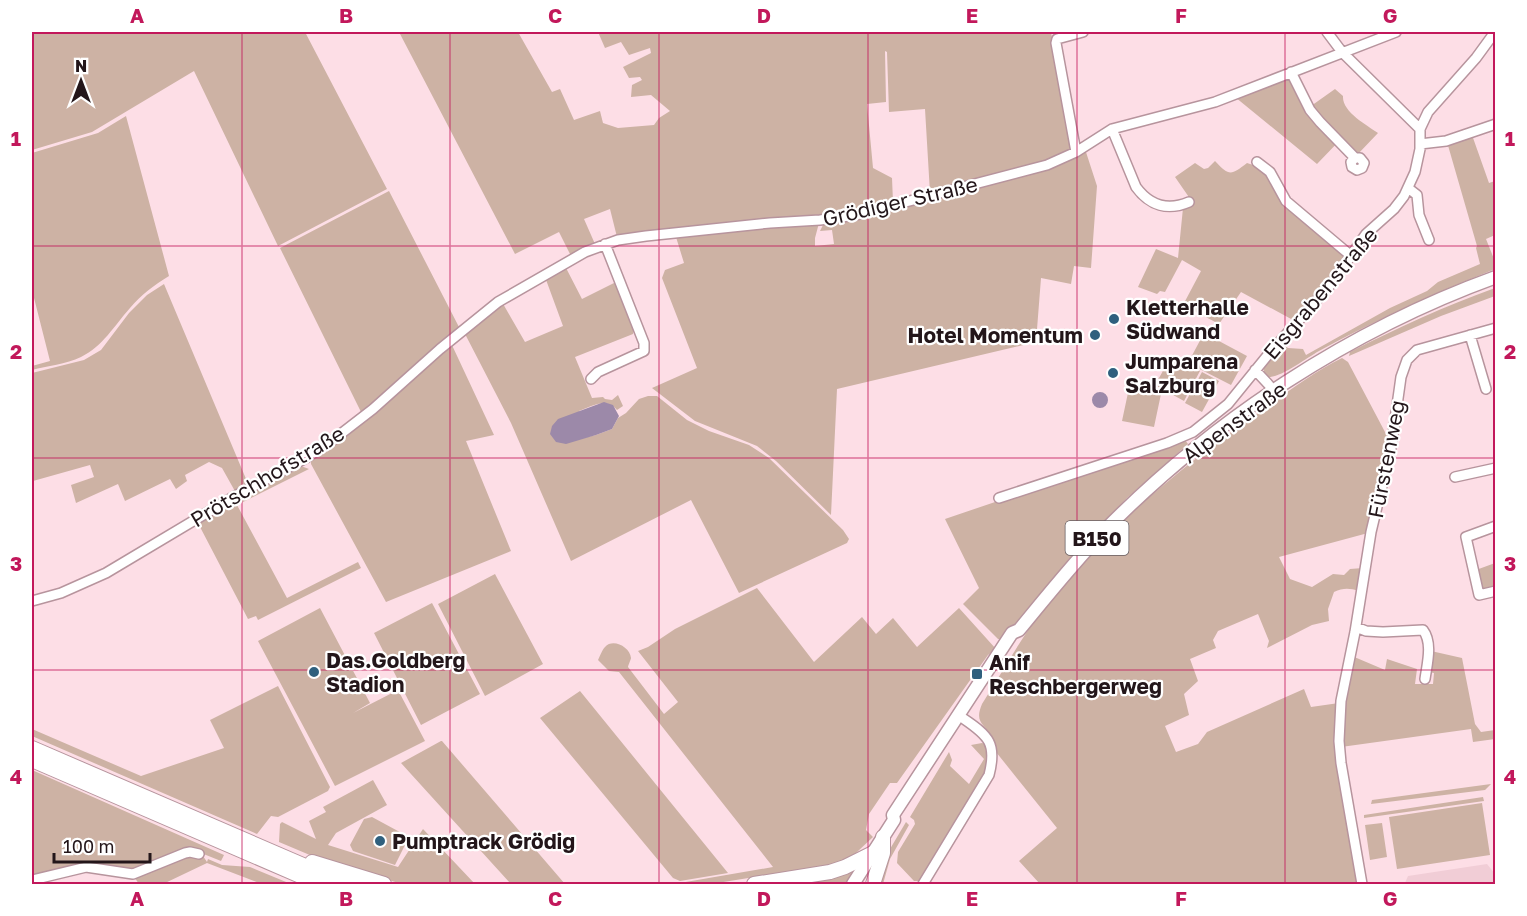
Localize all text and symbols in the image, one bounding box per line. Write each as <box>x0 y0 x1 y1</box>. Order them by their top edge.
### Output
text: A <box>130 3 144 27</box>
text: B <box>339 3 353 27</box>
text: C <box>548 3 562 27</box>
text: D <box>757 3 771 27</box>
text: E <box>966 3 978 27</box>
text: F <box>1175 3 1187 27</box>
text: G <box>1383 3 1397 27</box>
north arrow <box>51 51 111 111</box>
text: N <box>75 56 87 76</box>
text: 1 <box>11 126 21 150</box>
text: 1 <box>1505 126 1515 150</box>
street label: Grödiger Straße <box>820 171 980 231</box>
street label: Eisgrabenstraße <box>1257 222 1383 364</box>
place label: Kletterhalle Südwand <box>1126 294 1249 344</box>
marker: Kletterhalle Südwand <box>1107 312 1121 326</box>
place label: Hotel Momentum <box>907 322 1083 348</box>
marker: Hotel Momentum <box>1088 328 1102 342</box>
text: 2 <box>10 339 22 363</box>
text: 2 <box>1504 339 1516 363</box>
place label: Jumparena Salzburg <box>1125 348 1238 398</box>
marker: Jumparena Salzburg <box>1106 366 1120 380</box>
street label: Alpenstraße <box>1177 376 1291 468</box>
street label: Fürstenweg <box>1362 398 1410 520</box>
street label: Prötschhofstraße <box>185 420 349 532</box>
road number: B150 <box>1066 521 1128 555</box>
text: 3 <box>10 551 22 575</box>
text: 3 <box>1504 551 1516 575</box>
place label: Das.Goldberg Stadion <box>326 647 465 697</box>
place label: Anif Reschbergerweg <box>989 649 1162 699</box>
marker: Das.Goldberg Stadion <box>307 665 321 679</box>
marker: Anif Reschbergerweg <box>970 667 984 681</box>
text: 4 <box>10 764 22 788</box>
text: 4 <box>1504 764 1516 788</box>
scale bar <box>54 826 150 864</box>
place label: Pumptrack Grödig <box>392 828 575 854</box>
marker: Pumptrack Grödig <box>373 834 387 848</box>
text: 100 m <box>63 835 114 857</box>
text: A <box>130 886 144 910</box>
text: B <box>339 886 353 910</box>
text: C <box>548 886 562 910</box>
text: D <box>757 886 771 910</box>
text: E <box>966 886 978 910</box>
text: F <box>1175 886 1187 910</box>
text: G <box>1383 886 1397 910</box>

